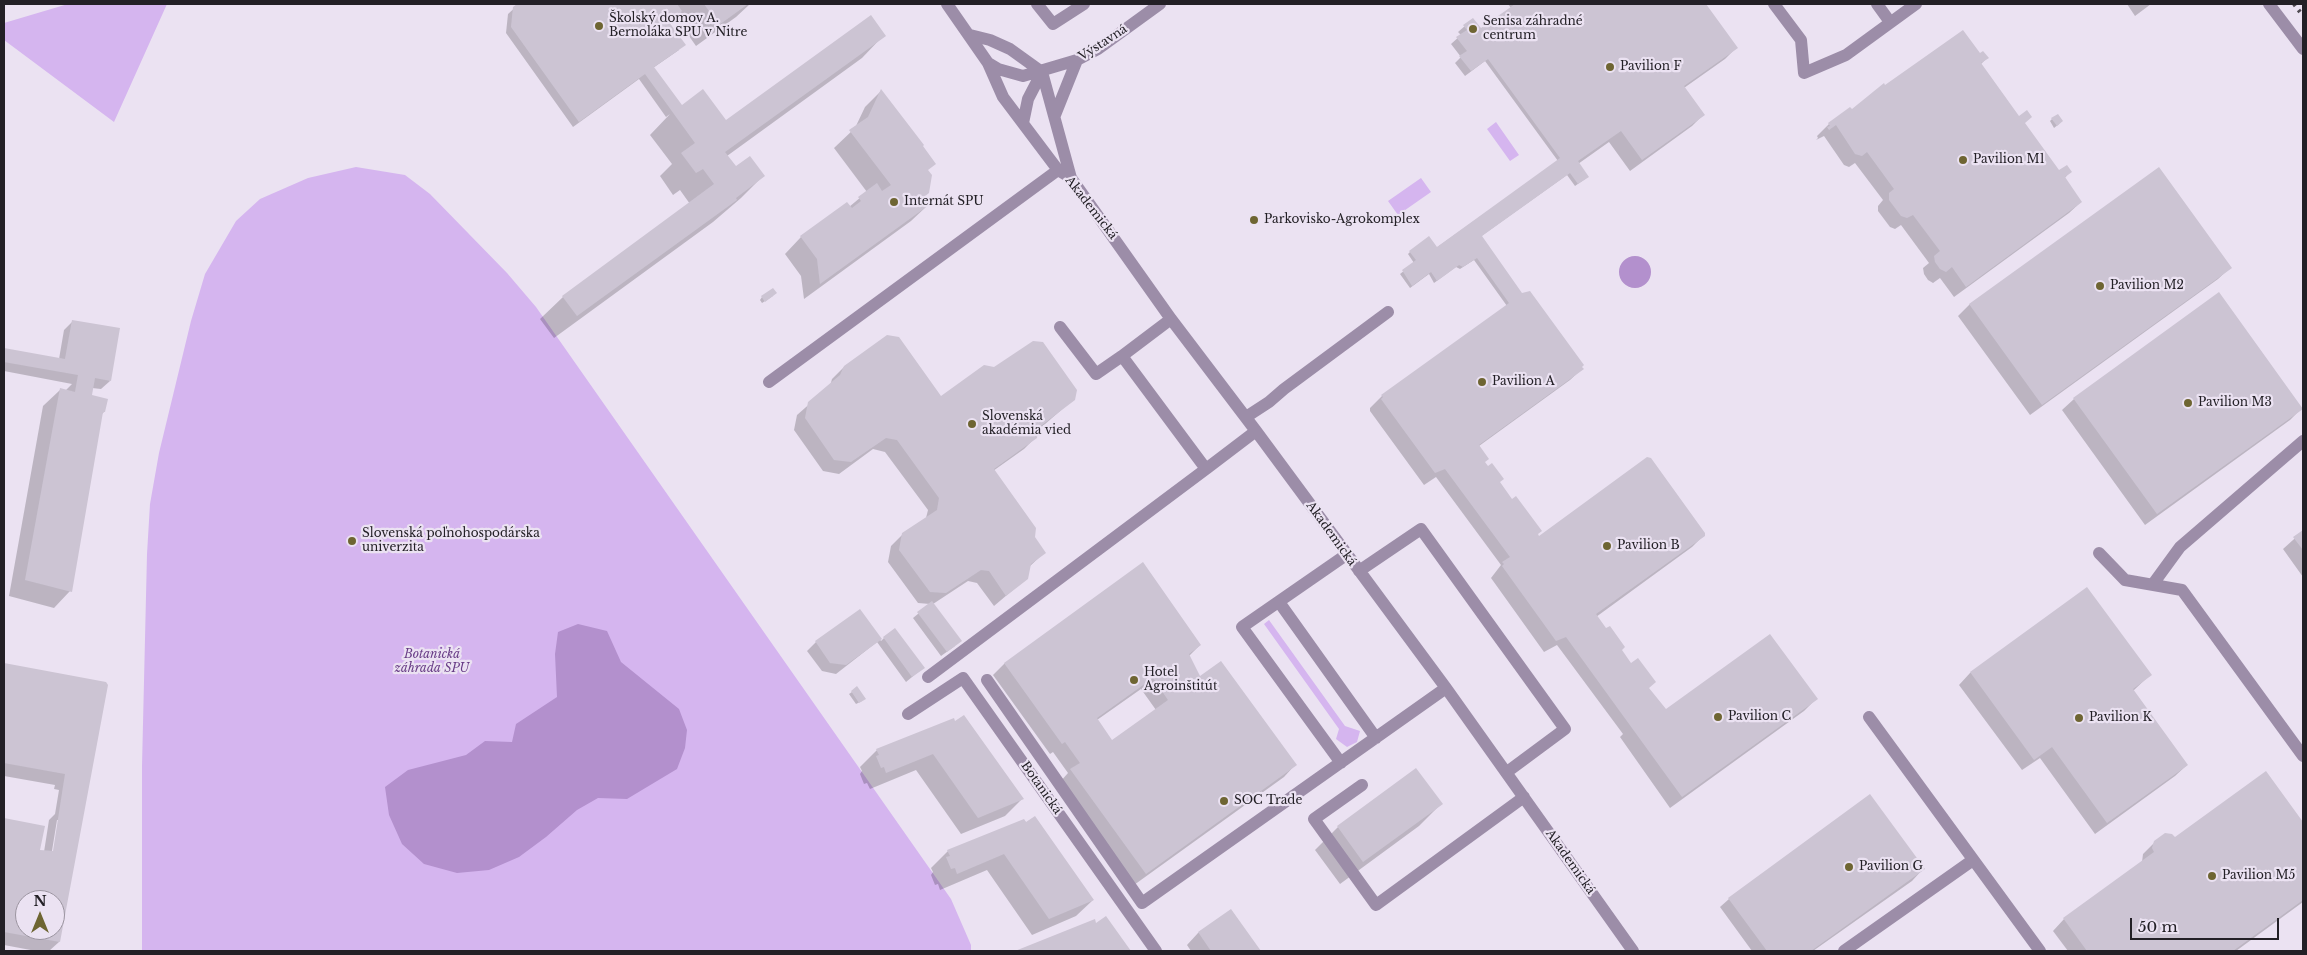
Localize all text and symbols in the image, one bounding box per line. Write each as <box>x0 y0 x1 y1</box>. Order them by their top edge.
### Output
place label: Školský domov A. Bernoláka SPU v Nitre <box>609 12 747 40</box>
place label: Senisa záhradné centrum <box>1483 15 1583 43</box>
marker: Školský domov A. Bernoláka SPU v Nitre <box>593 20 605 32</box>
street label: Výstavná <box>1076 22 1130 64</box>
marker: Senisa záhradné centrum <box>1467 23 1479 35</box>
place label: Pavilion F <box>1620 60 1682 74</box>
marker: Pavilion F <box>1604 61 1616 73</box>
place label: Pavilion M1 <box>1973 153 2045 167</box>
marker: Pavilion M1 <box>1957 154 1969 166</box>
street label: Akademická <box>1062 174 1120 242</box>
place label: Internát SPU <box>904 195 984 209</box>
marker: Internát SPU <box>888 196 900 208</box>
place label: Parkovisko-Agrokomplex <box>1264 213 1420 227</box>
marker: Parkovisko-Agrokomplex <box>1248 214 1260 226</box>
place label: Pavilion M2 <box>2110 279 2184 293</box>
marker: Pavilion M2 <box>2094 280 2106 292</box>
place label: Pavilion A <box>1492 375 1555 389</box>
marker: Pavilion A <box>1476 376 1488 388</box>
place label: Pavilion M3 <box>2198 396 2272 410</box>
marker: Pavilion M3 <box>2182 397 2194 409</box>
place label: Slovenská akadémia vied <box>982 410 1071 438</box>
marker: Slovenská akadémia vied <box>966 418 978 430</box>
street label: Akademická <box>1303 499 1359 569</box>
place label: Slovenská poľnohospodárska univerzita <box>362 527 540 555</box>
marker: Slovenská poľnohospodárska univerzita <box>346 535 358 547</box>
place label: Pavilion B <box>1617 539 1680 553</box>
marker: Pavilion B <box>1601 540 1613 552</box>
park label: Botanická záhrada SPU <box>395 648 469 676</box>
place label: Hotel Agroinštitút <box>1144 666 1217 694</box>
marker: Hotel Agroinštitút <box>1128 674 1140 686</box>
place label: Pavilion C <box>1728 710 1791 724</box>
marker: Pavilion C <box>1712 711 1724 723</box>
place label: Pavilion K <box>2089 711 2152 725</box>
marker: Pavilion K <box>2073 712 2085 724</box>
street label: Botanická <box>1018 759 1064 817</box>
place label: SOC Trade <box>1234 794 1302 808</box>
marker: SOC Trade <box>1218 795 1230 807</box>
street label: Akademická <box>1542 827 1598 897</box>
place label: Pavilion G <box>1859 860 1923 874</box>
marker: Pavilion G <box>1843 861 1855 873</box>
place label: Pavilion M5 <box>2222 869 2295 883</box>
marker: Pavilion M5 <box>2206 870 2218 882</box>
north arrow <box>15 890 65 940</box>
text: N <box>33 892 47 910</box>
scale bar <box>2132 908 2281 940</box>
text: 50 m <box>2138 917 2178 936</box>

